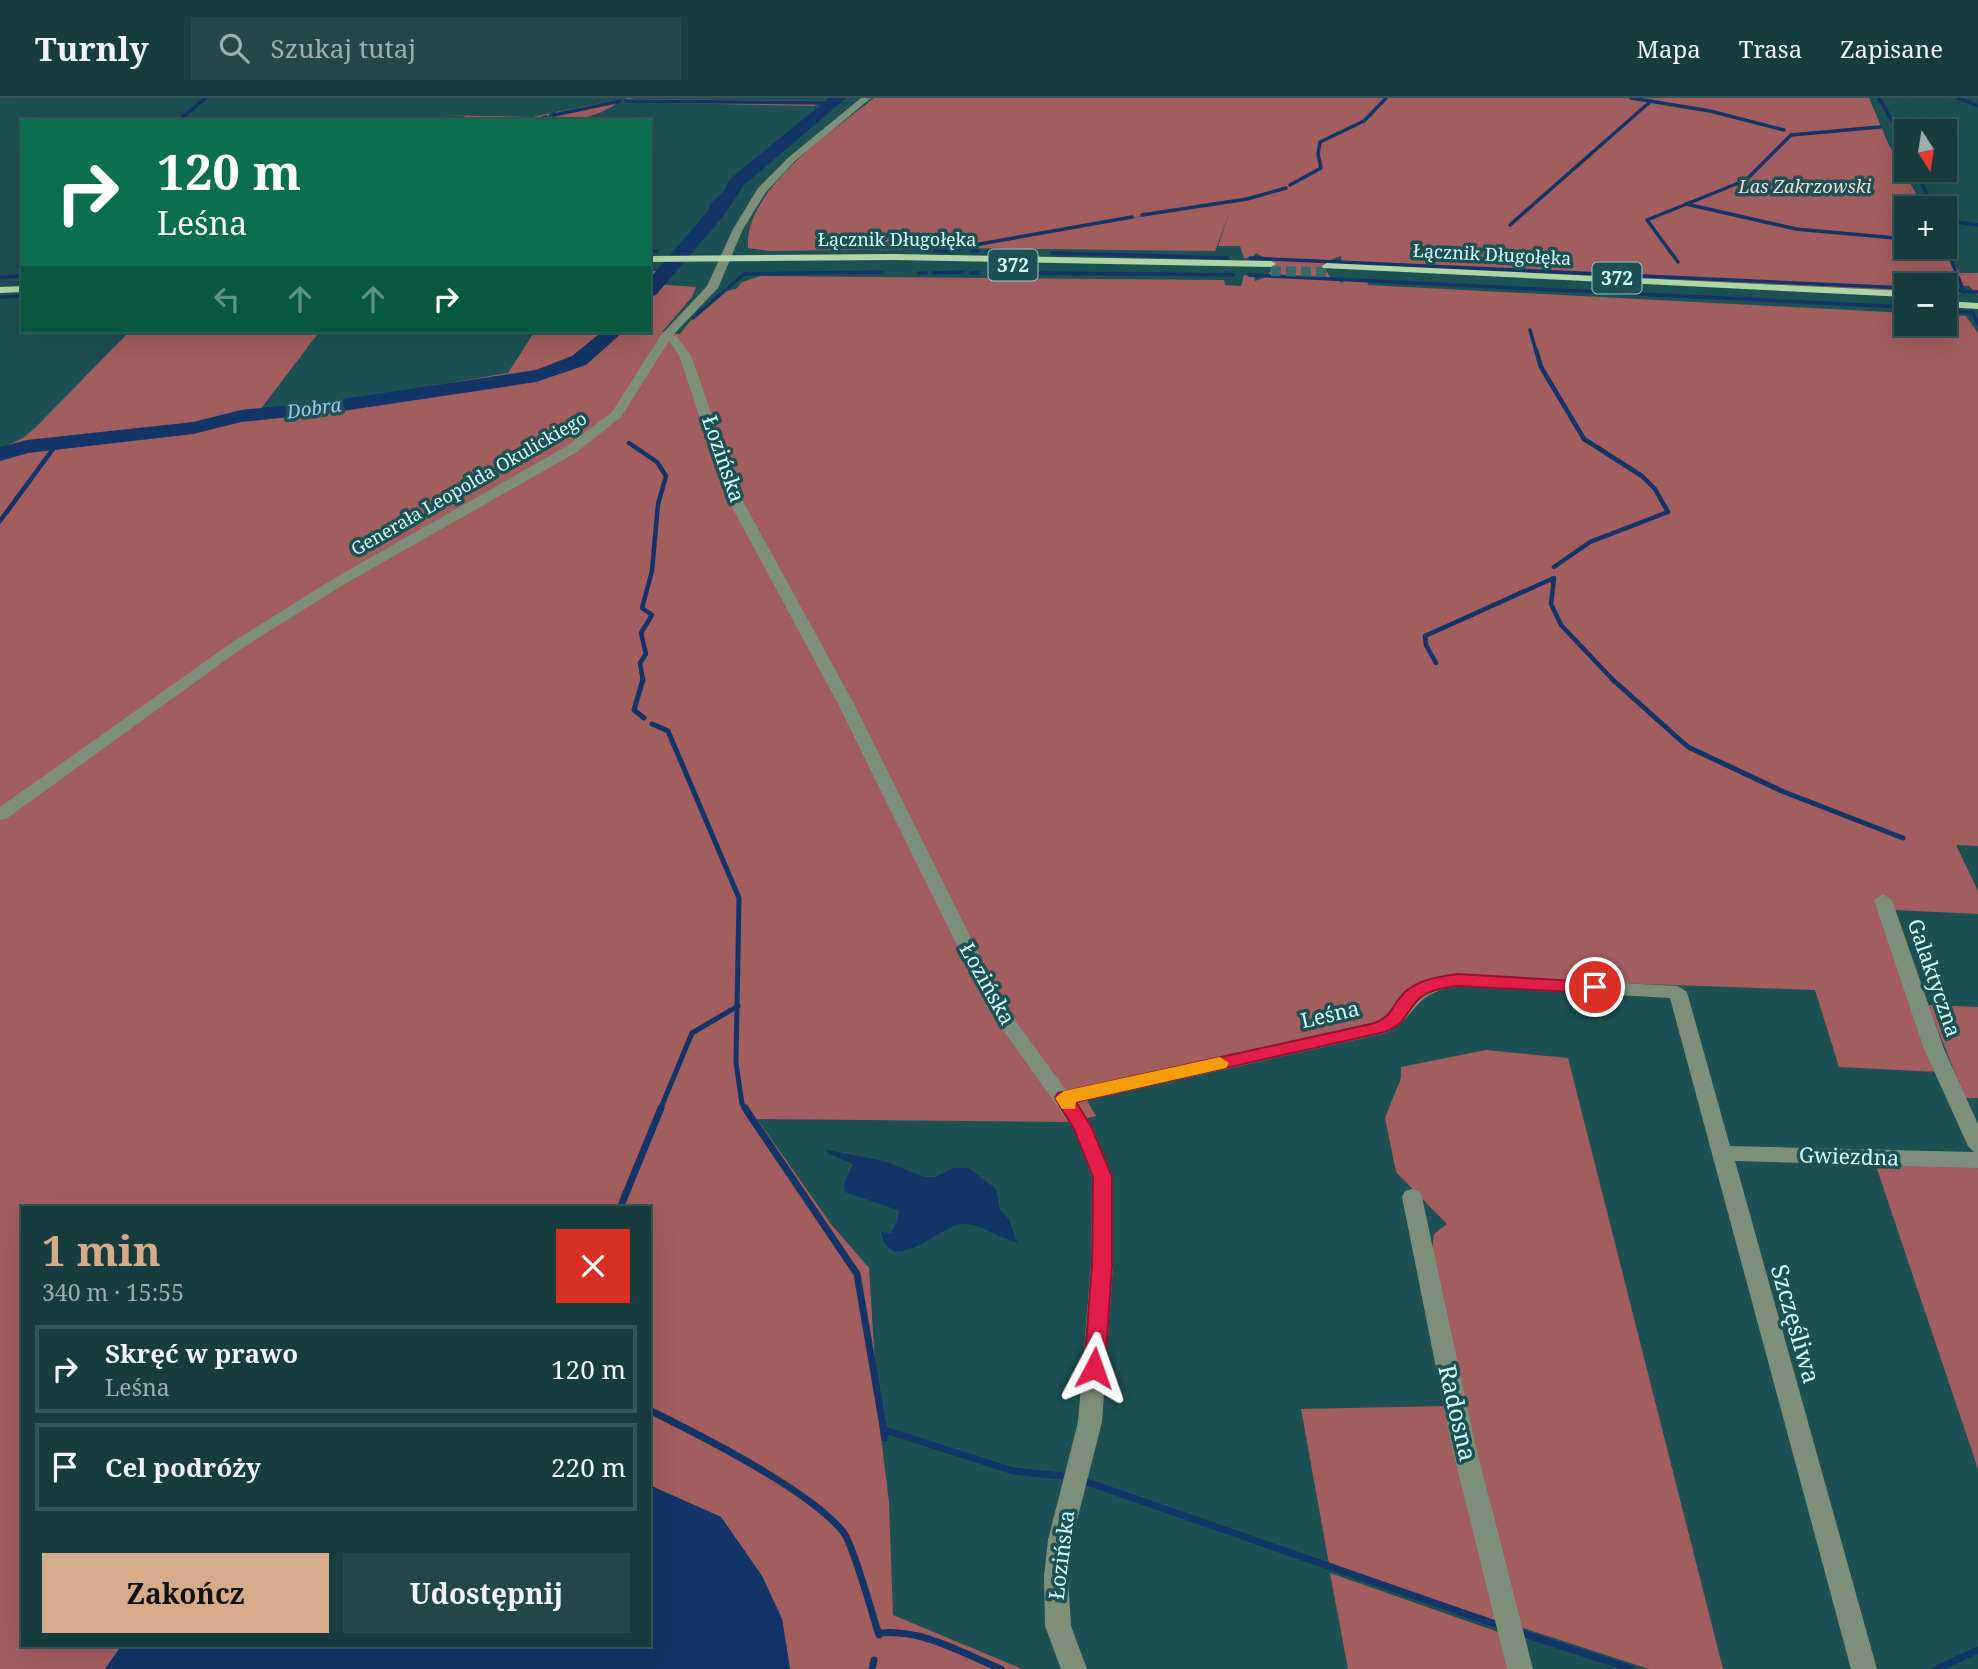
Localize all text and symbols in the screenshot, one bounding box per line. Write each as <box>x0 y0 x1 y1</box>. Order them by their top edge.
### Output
search box <box>191 17 681 80</box>
text: Turnly <box>35 26 149 71</box>
icon: search <box>215 29 253 67</box>
text: Szukaj tutaj <box>271 30 416 66</box>
text: Mapa <box>1637 32 1701 65</box>
text: Trasa <box>1739 32 1802 65</box>
text: Zapisane <box>1840 32 1943 65</box>
north arrow <box>1894 119 1956 182</box>
map controls <box>1894 119 1957 336</box>
text: 120 m <box>157 138 301 204</box>
icon: right <box>42 147 133 238</box>
park label: Las Zakrzowski <box>1738 174 1872 198</box>
button: + <box>1894 196 1957 259</box>
text: Leśna <box>157 201 247 244</box>
street label: Łącznik Długołęka <box>818 227 976 251</box>
street label: Łącznik Długołęka <box>1412 238 1572 270</box>
road number: 372 <box>988 250 1038 280</box>
road number: 372 <box>1592 262 1642 294</box>
button: − <box>1894 273 1957 336</box>
icon: left <box>208 280 246 318</box>
icon: ahead <box>281 280 319 318</box>
icon: ahead <box>354 280 392 318</box>
icon: right <box>427 280 465 318</box>
water label: Dobra <box>284 391 343 425</box>
street label: Generała Leopolda Okulickiego <box>346 406 591 561</box>
street label: Łozińska <box>696 412 752 506</box>
street label: Galaktyczna <box>1902 915 1968 1040</box>
street label: Łozińska <box>954 937 1022 1030</box>
pin <box>1565 957 1625 1017</box>
icon: arrive <box>1576 968 1614 1006</box>
street label: Leśna <box>1298 994 1362 1034</box>
street label: Gwiezdna <box>1799 1140 1900 1172</box>
text: 1 min <box>42 1221 161 1278</box>
button: close <box>556 1229 630 1303</box>
street label: Szczęśliwa <box>1764 1260 1829 1387</box>
text: 340 m · 15:55 <box>42 1276 184 1308</box>
position arrow <box>1057 1331 1131 1405</box>
text: Skręć w prawo <box>105 1335 298 1371</box>
icon: right <box>46 1350 84 1388</box>
text: 120 m <box>551 1351 626 1387</box>
street label: Radosna <box>1431 1361 1486 1464</box>
text: Leśna <box>105 1371 170 1403</box>
icon: arrive <box>46 1448 84 1486</box>
text: Cel podróży <box>105 1449 261 1485</box>
text: 220 m <box>551 1449 626 1485</box>
street label: Łozińska <box>1042 1509 1080 1601</box>
button: Zakończ <box>42 1553 329 1633</box>
button: Udostępnij <box>343 1553 630 1633</box>

